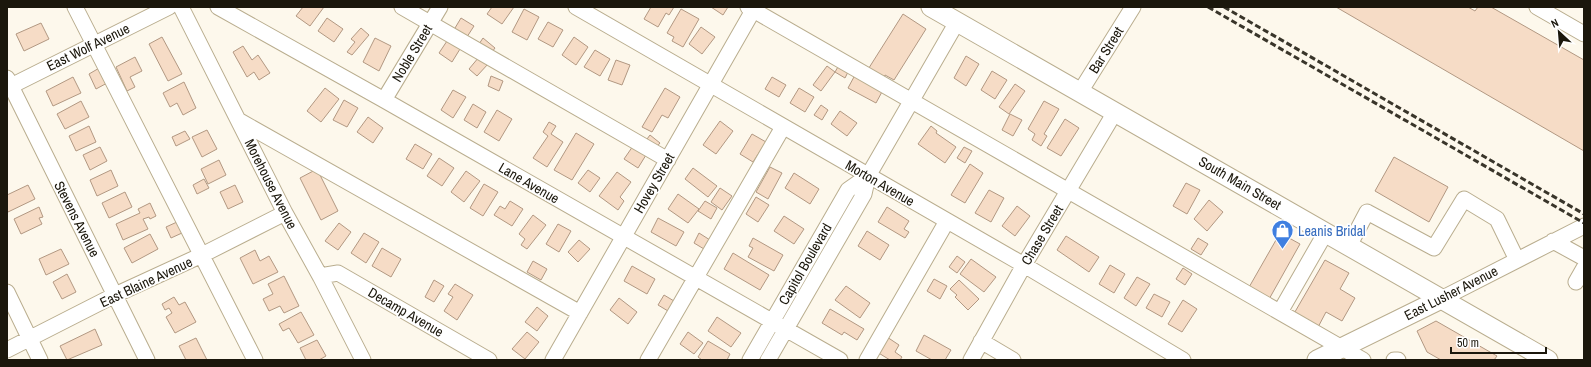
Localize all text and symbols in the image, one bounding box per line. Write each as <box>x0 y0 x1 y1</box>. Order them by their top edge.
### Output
north arrow <box>1539 12 1579 52</box>
text: N <box>1549 15 1561 31</box>
street label: East Wolf Avenue <box>44 19 132 75</box>
street label: Noble Street <box>388 21 436 85</box>
street label: Bar Street <box>1085 23 1127 77</box>
street label: Morehouse Avenue <box>241 136 301 232</box>
street label: Hovey Street <box>630 150 678 216</box>
street label: South Main Street <box>1195 152 1285 214</box>
street label: Morton Avenue <box>842 156 918 210</box>
street label: Lane Avenue <box>496 158 562 208</box>
street label: Stevens Avenue <box>50 178 104 260</box>
street label: Chase Street <box>1017 202 1067 268</box>
shop icon: Leanis Bridal <box>1270 218 1296 251</box>
street label: Capitol Boulevard <box>774 220 836 308</box>
place label: Leanis Bridal <box>1298 222 1366 240</box>
street label: East Blaine Avenue <box>97 253 195 311</box>
street label: East Lusher Avenue <box>1401 262 1501 324</box>
street label: Decamp Avenue <box>365 283 447 341</box>
scale bar <box>1451 329 1546 355</box>
text: 50 m <box>1457 335 1479 351</box>

